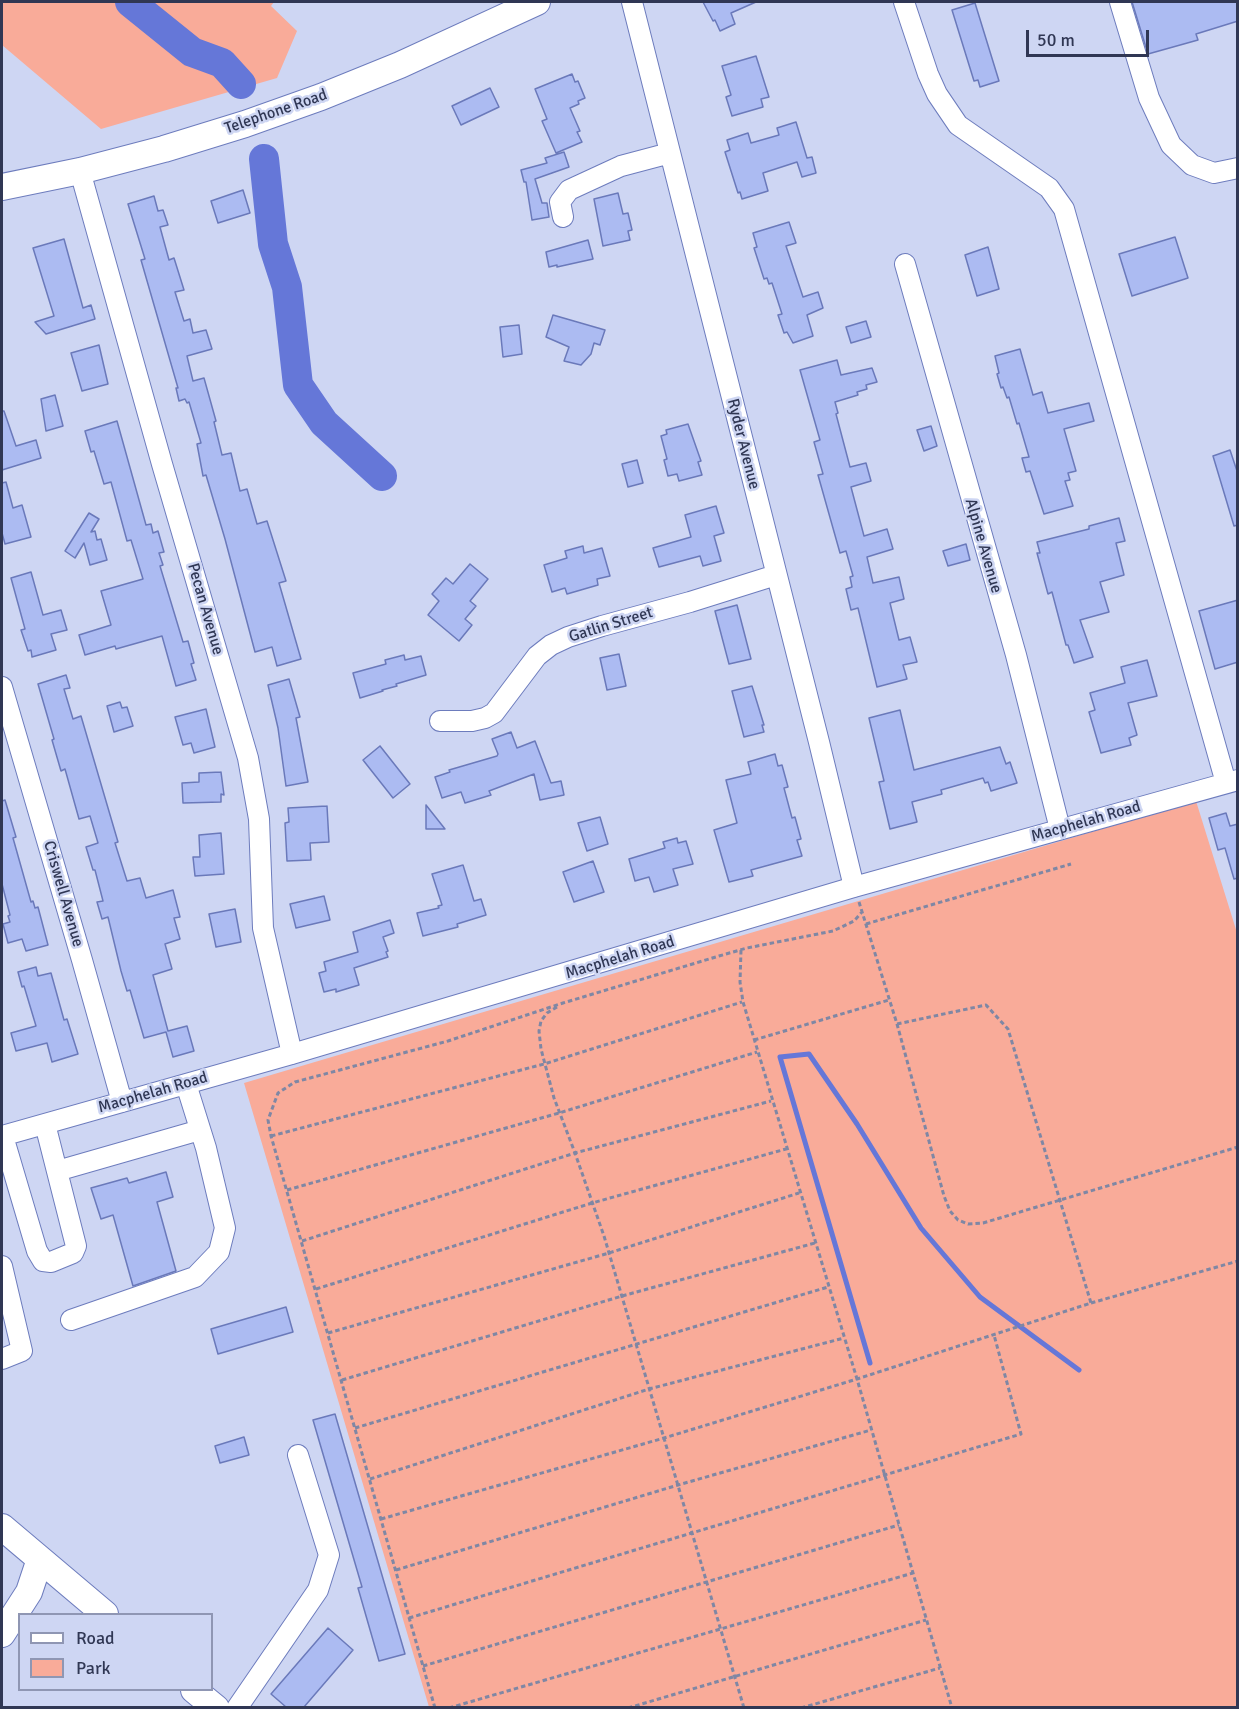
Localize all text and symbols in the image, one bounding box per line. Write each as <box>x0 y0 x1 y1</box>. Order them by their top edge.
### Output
scale bar <box>1029 18 1152 56</box>
text: 50 m <box>1037 29 1075 51</box>
street label: Telephone Road <box>222 85 330 139</box>
street label: Ryder Avenue <box>722 397 764 491</box>
street label: Alpine Avenue <box>960 497 1006 595</box>
street label: Pecan Avenue <box>183 561 227 657</box>
street label: Gatlin Street <box>567 603 655 647</box>
street label: Macphelah Road <box>1029 797 1143 847</box>
street label: Criswell Avenue <box>39 839 87 949</box>
street label: Macphelah Road <box>563 932 677 984</box>
street label: Macphelah Road <box>96 1068 210 1118</box>
legend <box>18 1613 213 1691</box>
text: Road <box>76 1627 115 1649</box>
text: Park <box>76 1657 111 1679</box>

